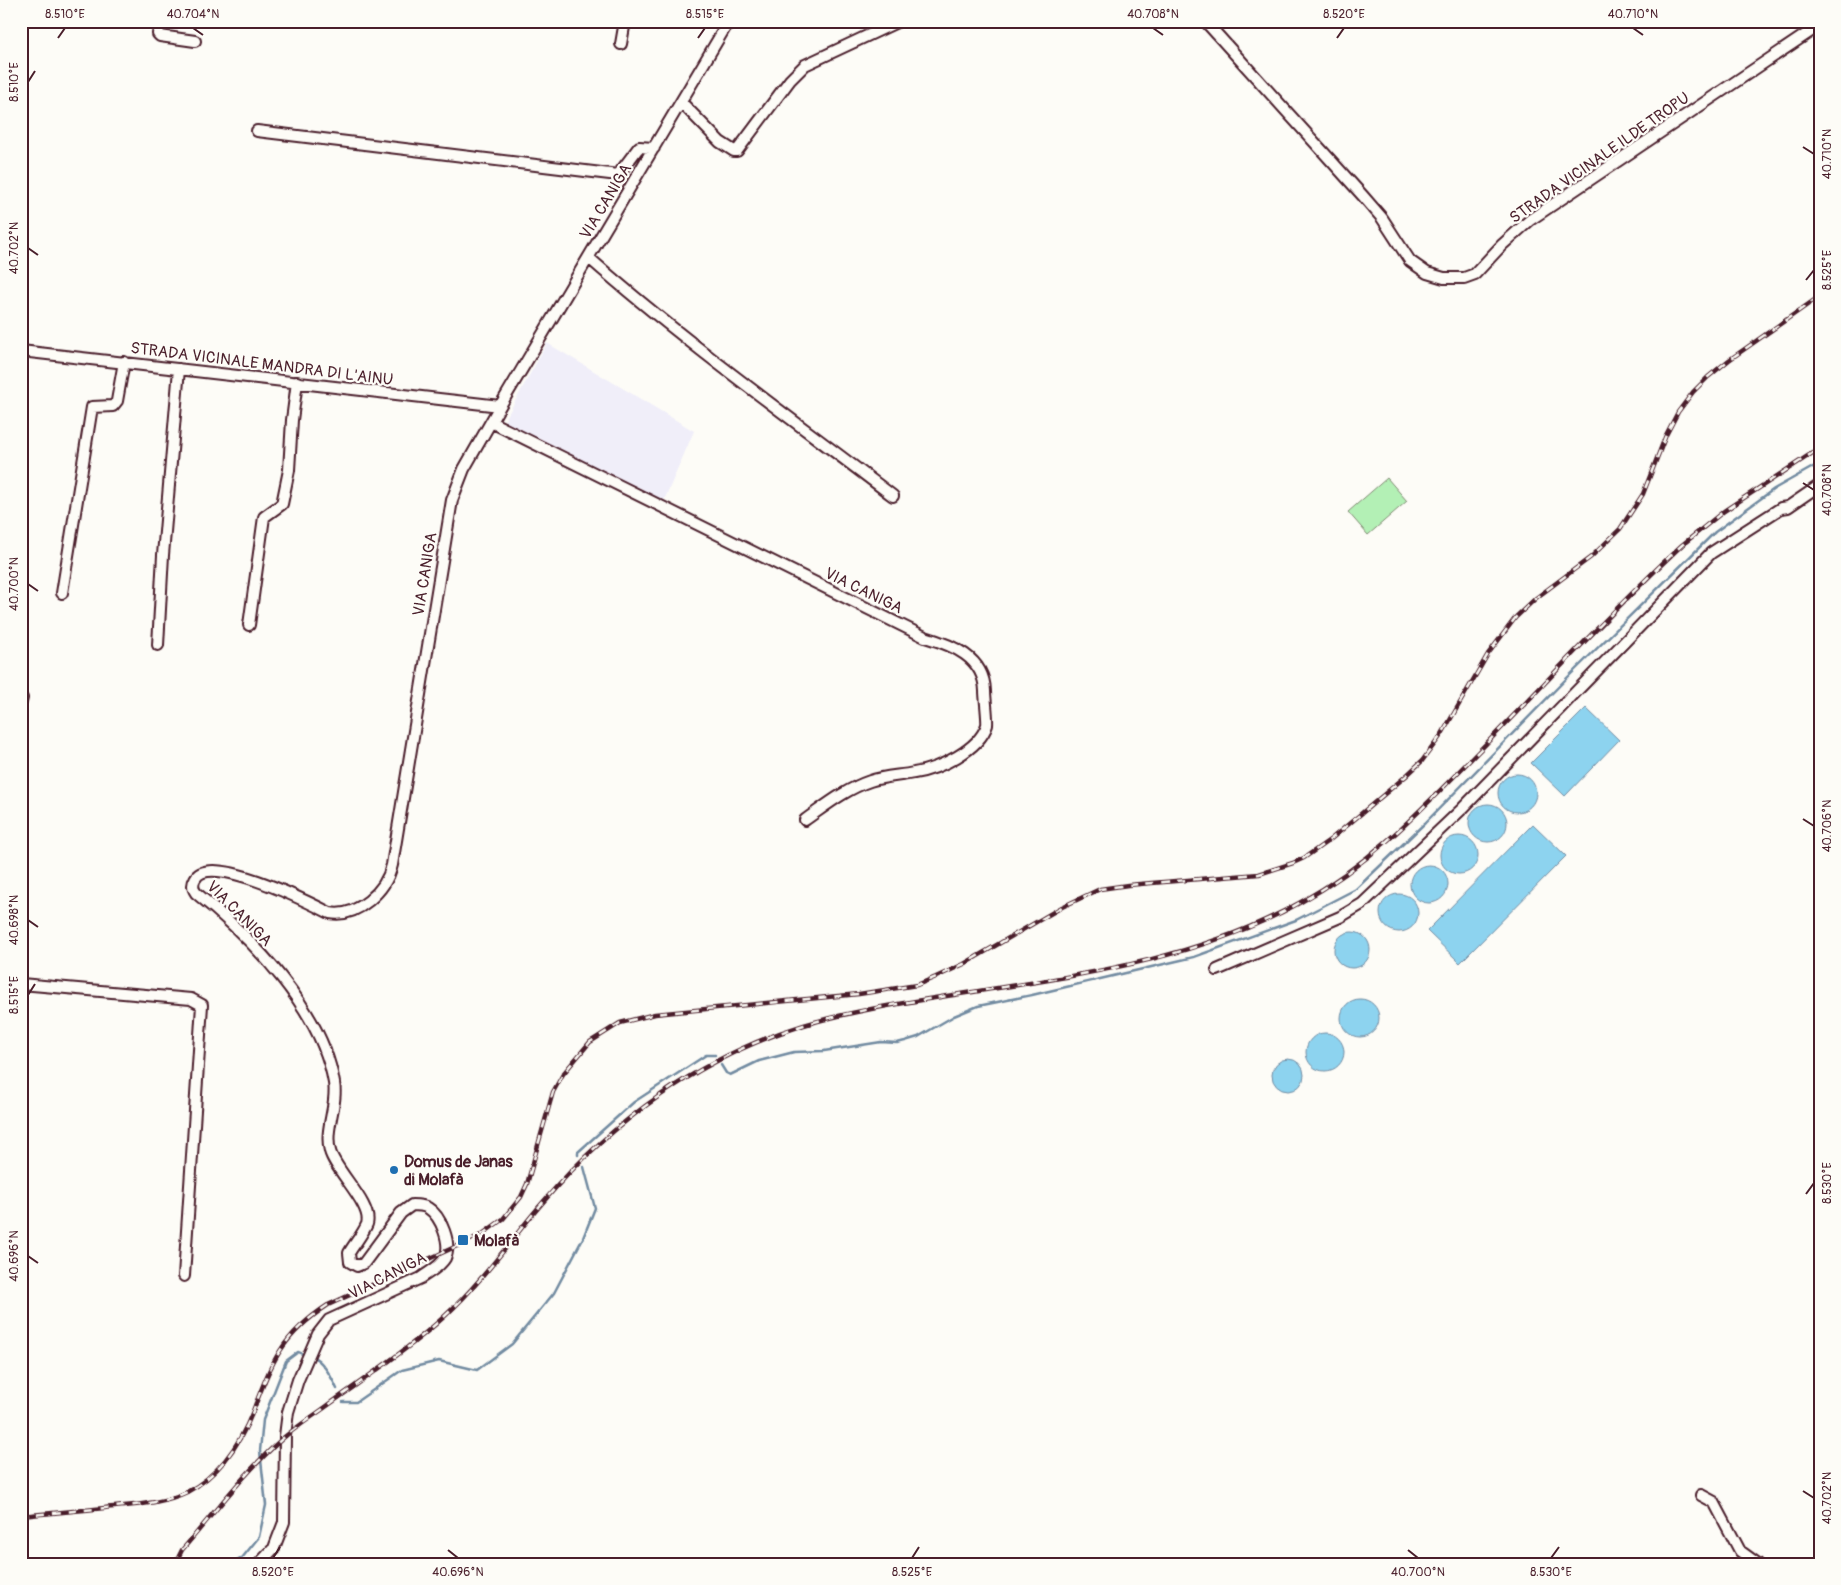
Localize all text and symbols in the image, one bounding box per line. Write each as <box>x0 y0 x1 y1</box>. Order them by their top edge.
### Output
text: 8.510°E <box>45 7 85 22</box>
text: 40.704°N <box>167 7 219 22</box>
text: 8.515°E <box>686 7 724 22</box>
text: 40.708°N <box>1127 7 1179 22</box>
text: 8.520°E <box>1323 7 1365 22</box>
text: 40.710°N <box>1608 7 1658 22</box>
text: 8.510°E <box>7 62 22 102</box>
street label: STRADA VICINALE ILDE TROPU <box>1506 88 1694 228</box>
text: 40.710°N <box>1820 129 1835 179</box>
street label: VIA CANIGA <box>576 160 636 243</box>
text: 40.702°N <box>7 222 22 274</box>
text: 8.525°E <box>1820 250 1835 290</box>
street label: STRADA VICINALE MANDRA DI L'AINU <box>129 338 394 390</box>
text: 40.708°N <box>1820 464 1835 516</box>
street label: VIA CANIGA <box>408 531 441 617</box>
text: 40.700°N <box>7 557 22 611</box>
street label: VIA CANIGA <box>821 563 906 618</box>
text: 40.706°N <box>1820 800 1835 852</box>
street label: VIA CANIGA <box>202 877 276 951</box>
text: 40.698°N <box>7 895 22 945</box>
text: 8.515°E <box>7 976 22 1014</box>
place label: Domus de Janas di Molafà <box>404 1152 514 1190</box>
text: 8.530°E <box>1820 1162 1835 1204</box>
marker: Domus de Janas di Molafà <box>388 1164 400 1176</box>
text: 40.696°N <box>7 1230 22 1282</box>
place label: Molafà <box>474 1231 520 1251</box>
marker: Molafà <box>456 1233 470 1247</box>
street label: VIA CANIGA <box>345 1248 430 1304</box>
text: 40.702°N <box>1820 1472 1835 1524</box>
text: 8.520°E <box>252 1565 294 1580</box>
text: 40.696°N <box>432 1565 484 1580</box>
text: 8.525°E <box>892 1565 932 1580</box>
text: 40.700°N <box>1391 1565 1445 1580</box>
text: 8.530°E <box>1530 1565 1572 1580</box>

